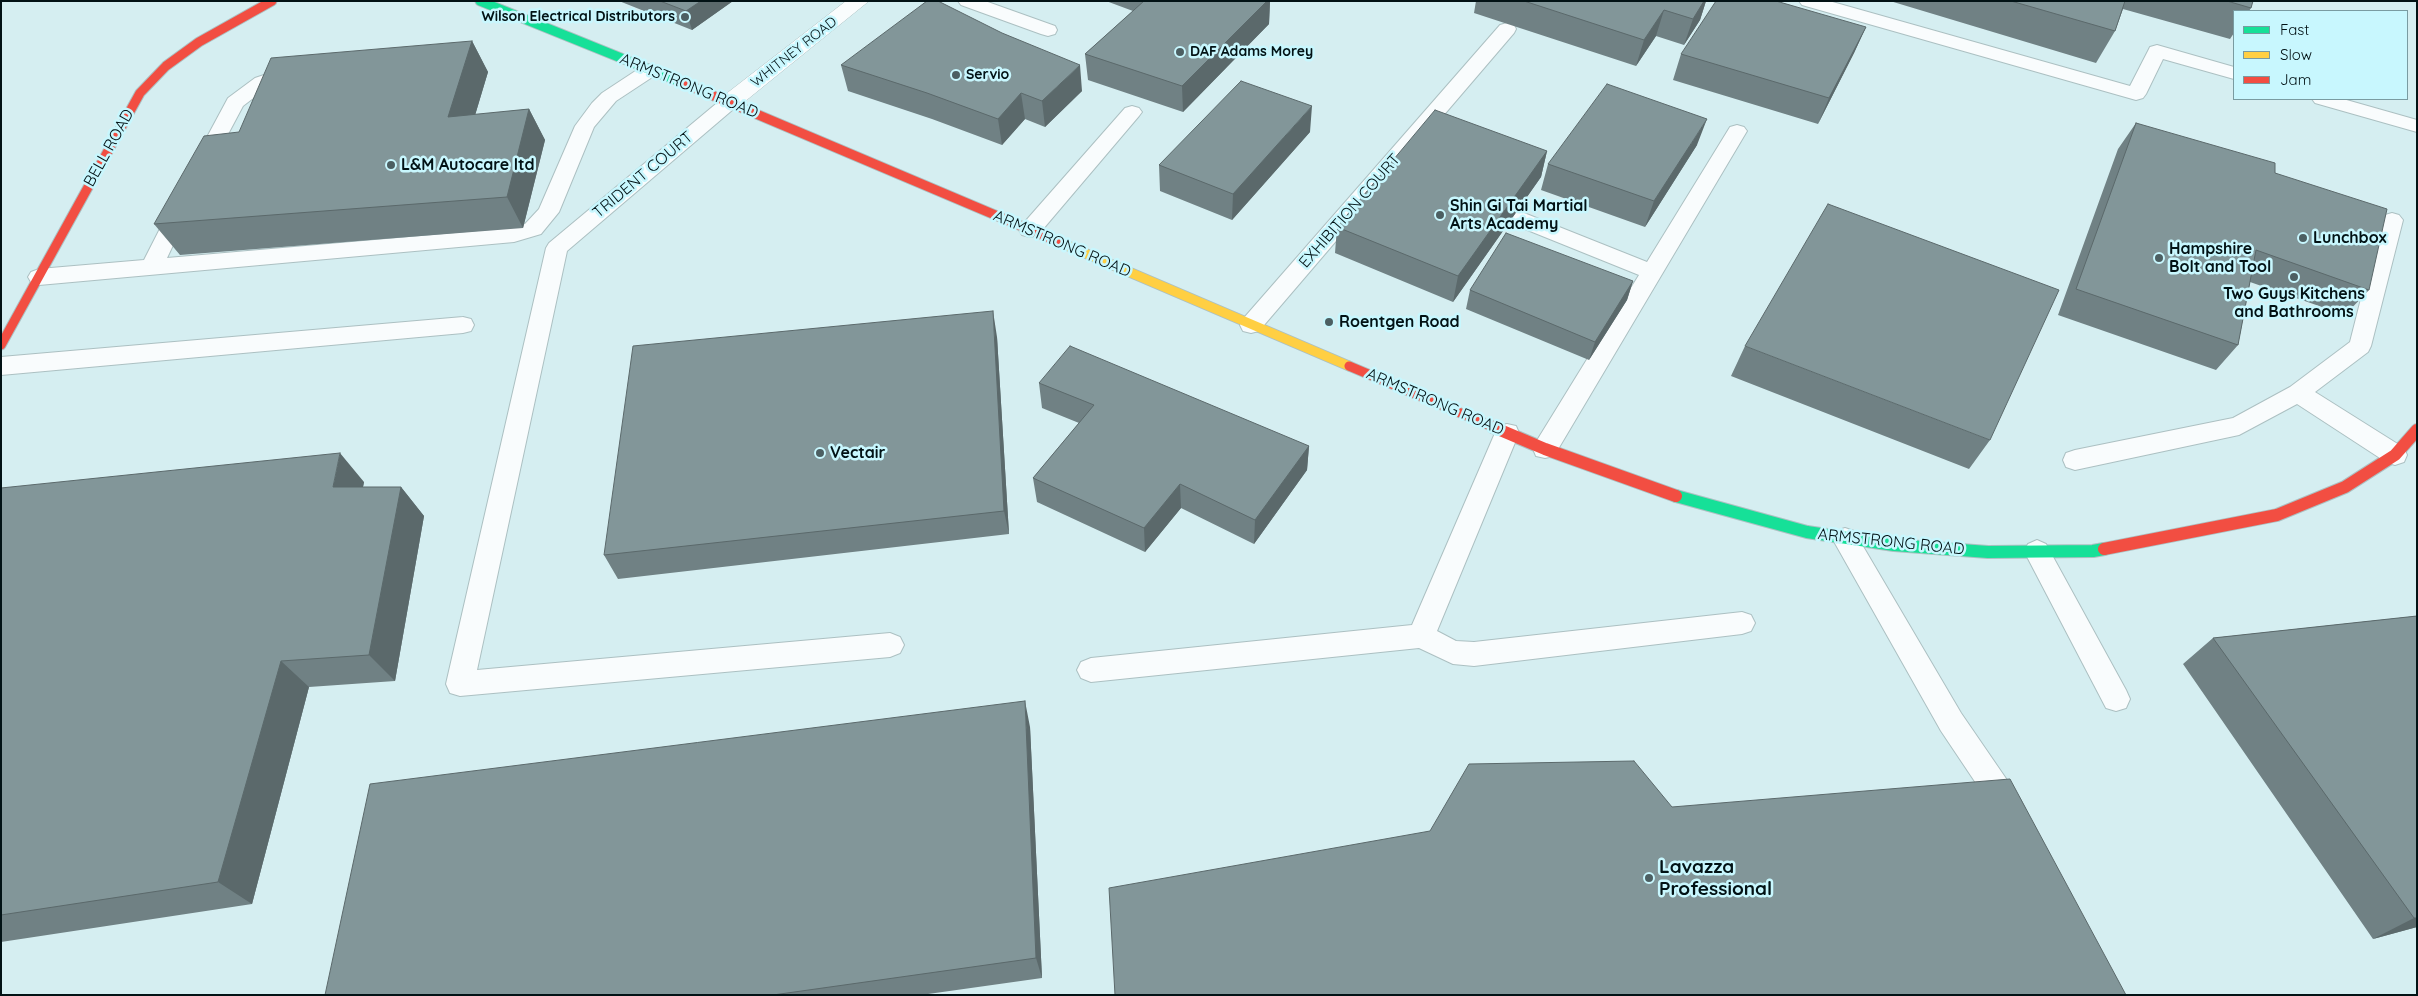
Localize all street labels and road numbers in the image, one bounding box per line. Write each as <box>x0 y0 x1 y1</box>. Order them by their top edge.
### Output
street label: WHITNEY ROAD <box>748 13 840 91</box>
street label: ARMSTRONG ROAD <box>617 49 761 123</box>
street label: BELL ROAD <box>80 106 138 190</box>
street label: TRIDENT COURT <box>589 128 697 222</box>
street label: EXHIBITION COURT <box>1295 150 1405 272</box>
street label: ARMSTRONG ROAD <box>990 206 1134 282</box>
street label: ARMSTRONG ROAD <box>1363 364 1507 440</box>
street label: ARMSTRONG ROAD <box>1817 525 1965 559</box>

